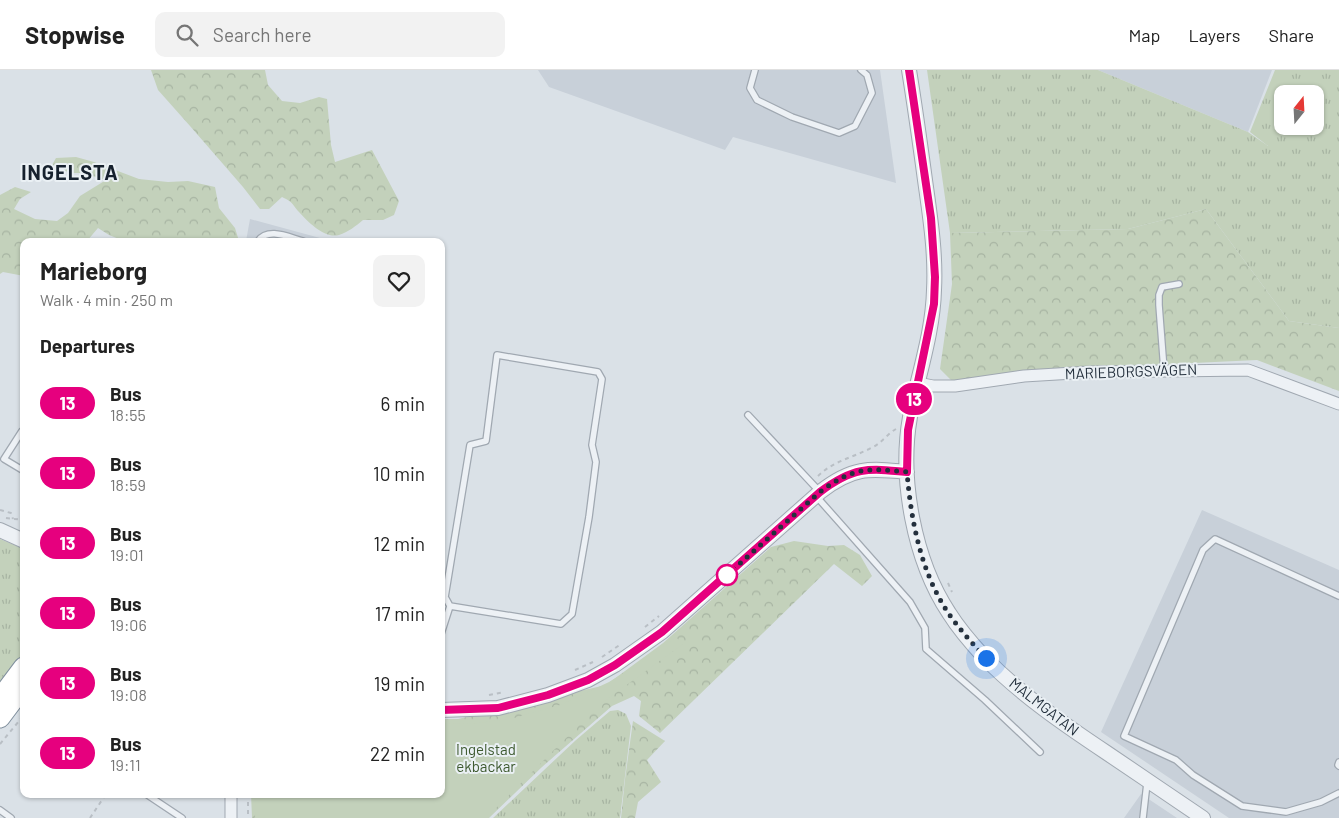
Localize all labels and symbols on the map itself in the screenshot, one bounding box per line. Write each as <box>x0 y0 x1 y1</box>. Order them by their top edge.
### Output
north arrow <box>1274 85 1324 135</box>
district label: INGELSTA <box>21 160 119 184</box>
street label: MARIEBORGSVÄGEN <box>1064 360 1197 382</box>
line badge: 13 <box>892 383 936 415</box>
unlabelled marker <box>716 564 738 586</box>
your location <box>974 646 999 671</box>
street label: MALMGATAN <box>1006 673 1083 739</box>
park label: Ingelstad ekbackar <box>456 740 516 775</box>

